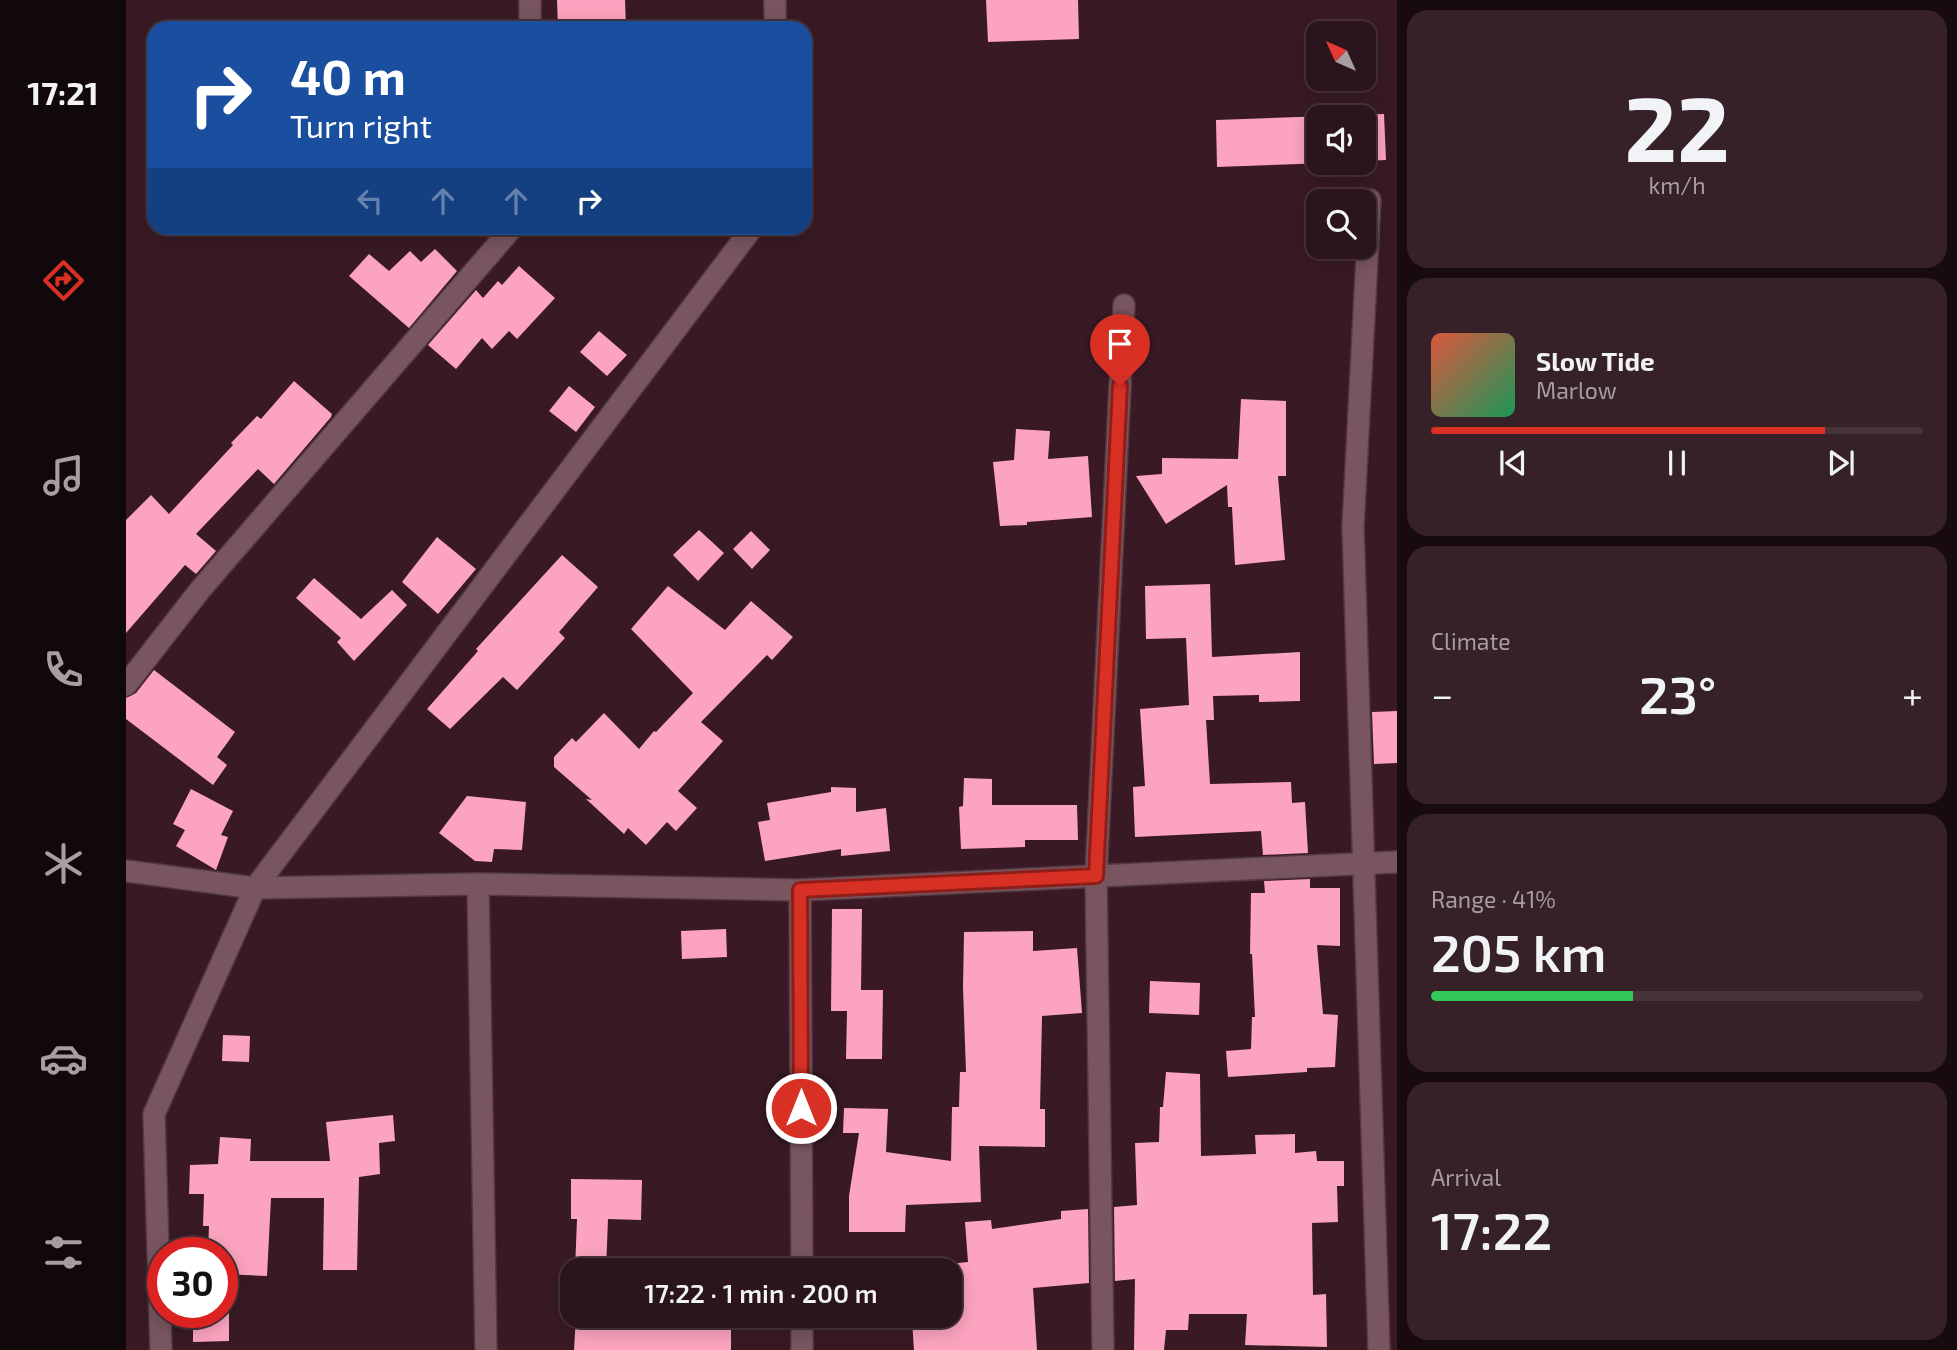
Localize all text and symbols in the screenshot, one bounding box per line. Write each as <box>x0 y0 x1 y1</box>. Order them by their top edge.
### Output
north arrow <box>1306 21 1376 91</box>
map controls <box>1306 21 1376 259</box>
text: 40 m <box>290 46 406 105</box>
icon: right <box>175 49 266 140</box>
text: 22 <box>1624 71 1730 180</box>
text: 17:21 <box>27 73 99 111</box>
button: sound <box>1306 105 1376 175</box>
text: Turn right <box>290 106 432 144</box>
text: km/h <box>1648 171 1706 199</box>
icon: left <box>351 182 389 220</box>
icon: ahead <box>424 182 462 220</box>
icon: ahead <box>497 182 535 220</box>
icon: right <box>570 182 608 220</box>
button: search <box>1306 189 1376 259</box>
icon: directions <box>39 256 88 305</box>
pin <box>1090 314 1150 386</box>
icon: arrive <box>1101 325 1139 363</box>
text: Slow Tide <box>1536 345 1655 376</box>
text: Marlow <box>1536 376 1617 404</box>
icon: previous <box>1494 444 1532 482</box>
icon: pause <box>1658 444 1696 482</box>
icon: next <box>1822 444 1860 482</box>
icon: music <box>39 451 88 500</box>
text: Climate <box>1431 627 1511 655</box>
icon: phone <box>39 645 88 694</box>
text: 23° <box>1639 662 1716 724</box>
text: − <box>1431 671 1453 717</box>
text: + <box>1902 671 1923 717</box>
icon: climate <box>39 839 88 888</box>
text: Range · 41% <box>1431 885 1556 913</box>
text: 205 km <box>1431 920 1606 982</box>
icon: car <box>39 1034 88 1083</box>
position arrow <box>764 1071 838 1145</box>
text: Arrival <box>1431 1163 1501 1191</box>
text: 17:22 <box>1431 1198 1552 1260</box>
icon: filters <box>39 1228 88 1277</box>
speed limit sign: 30 <box>147 1237 238 1328</box>
text: 17:22 · 1 min · 200 m <box>644 1277 878 1308</box>

